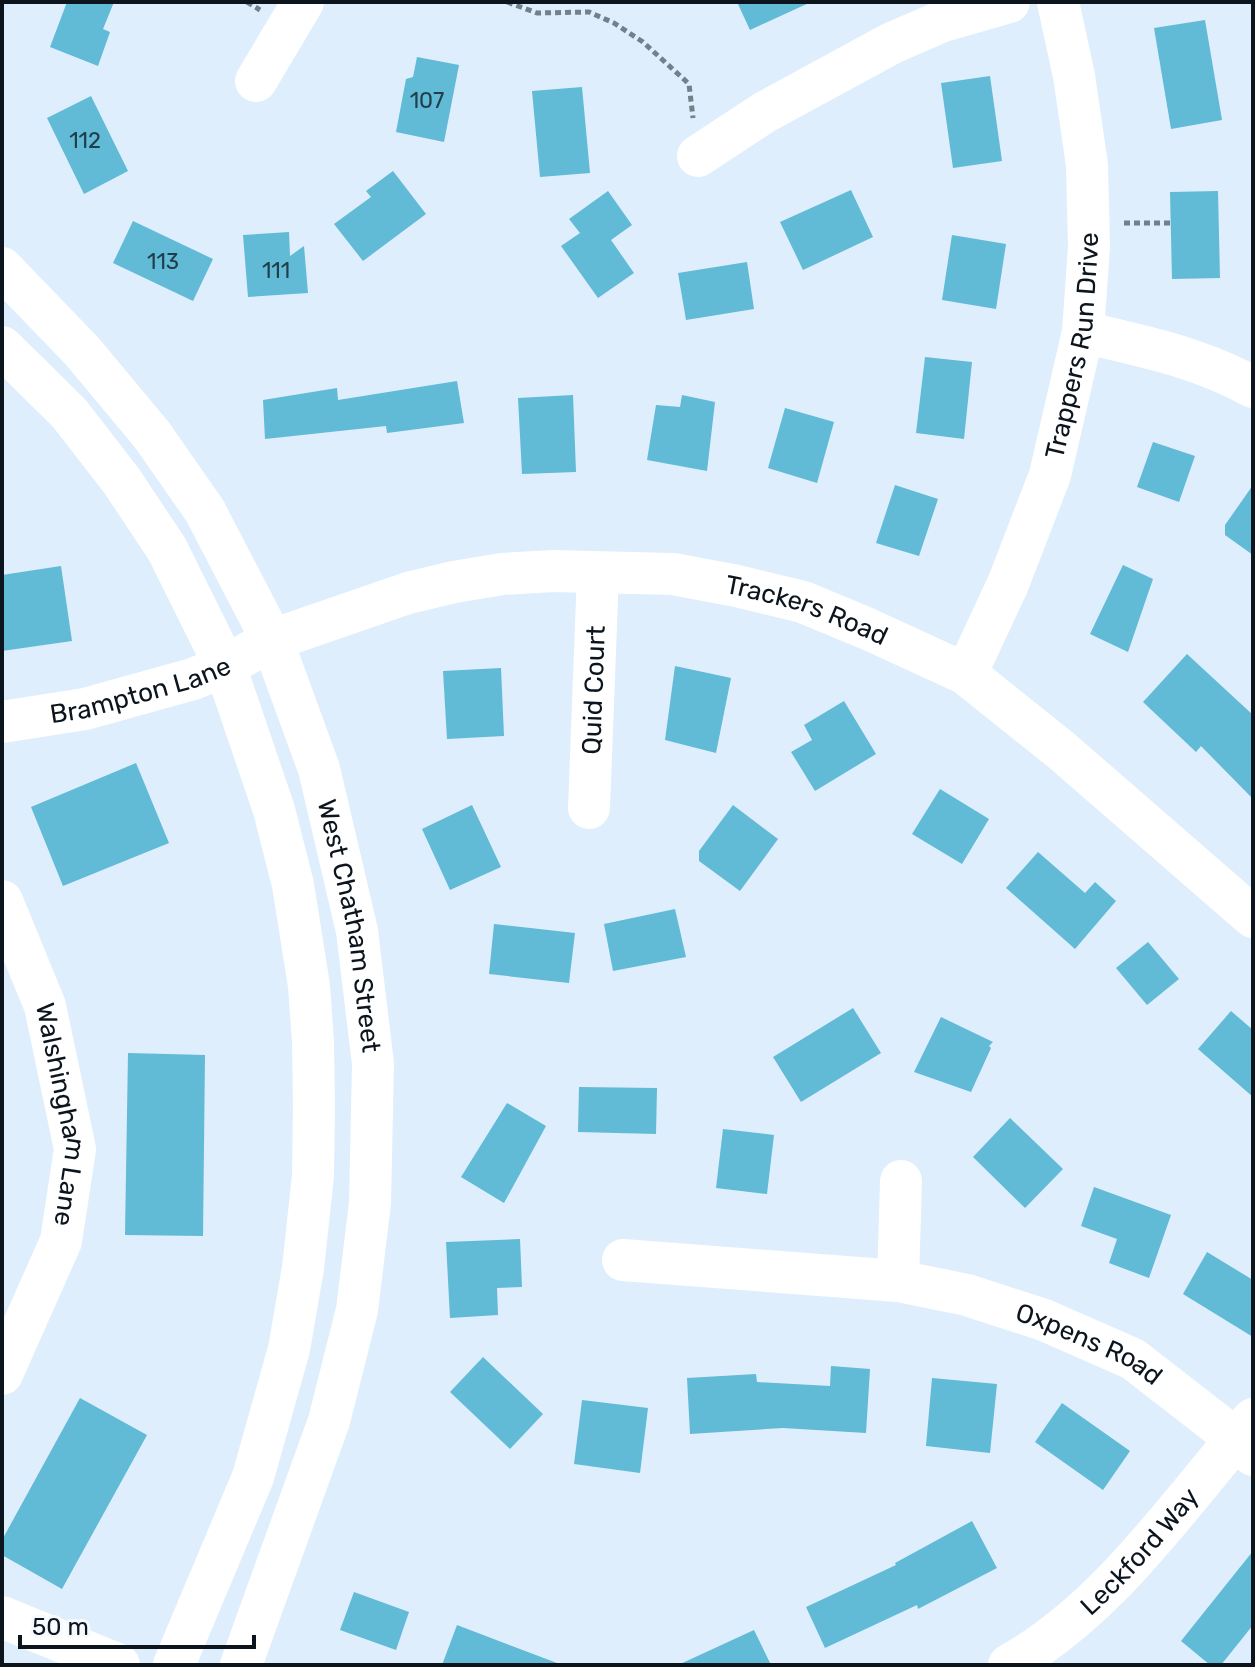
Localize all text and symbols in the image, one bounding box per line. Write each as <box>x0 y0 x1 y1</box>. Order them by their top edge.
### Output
house number: 107 <box>410 87 444 114</box>
house number: 112 <box>69 127 101 154</box>
street label: Trappers Run Drive <box>1039 232 1104 462</box>
house number: 113 <box>147 248 179 275</box>
house number: 111 <box>262 257 290 284</box>
street label: Trackers Road <box>723 569 893 652</box>
street label: Quid Court <box>576 625 611 755</box>
street label: Brampton Lane <box>48 650 235 730</box>
street label: West Chatham Street <box>311 796 387 1054</box>
street label: Walshingham Lane <box>29 1000 92 1228</box>
street label: Oxpens Road <box>1012 1296 1169 1391</box>
street label: Leckford Way <box>1074 1481 1205 1622</box>
scale bar <box>20 1599 254 1649</box>
text: 50 m <box>32 1613 89 1641</box>

